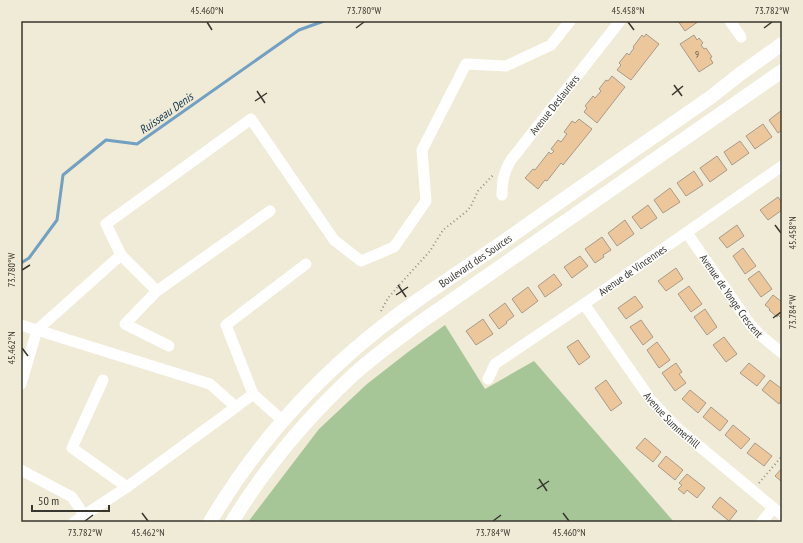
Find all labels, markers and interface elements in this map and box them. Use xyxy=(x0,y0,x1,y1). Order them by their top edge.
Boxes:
text: 45.460°N xyxy=(190,4,224,17)
text: 73.780°W xyxy=(347,4,381,17)
text: 45.458°N xyxy=(611,4,645,17)
text: 73.782°W xyxy=(755,4,789,17)
house number: 9 xyxy=(695,49,699,60)
street label: Avenue Deslauriers xyxy=(526,71,583,138)
water label: Ruisseau Denis xyxy=(136,88,197,137)
text: 45.458°N xyxy=(786,216,799,250)
street label: Boulevard des Sources xyxy=(436,231,515,290)
street label: Avenue de Vincennes xyxy=(596,241,670,299)
street label: Avenue de Yonge Crescent xyxy=(697,251,766,341)
text: 73.780°W xyxy=(5,253,18,287)
text: 73.784°W xyxy=(786,295,799,329)
text: 45.462°N xyxy=(5,331,18,365)
street label: Avenue Summerhill xyxy=(641,389,703,451)
scale bar xyxy=(32,487,109,513)
text: 50 m xyxy=(38,493,59,508)
text: 73.782°W xyxy=(68,526,102,539)
text: 45.462°N xyxy=(131,526,165,539)
text: 73.784°W xyxy=(476,526,510,539)
text: 45.460°N xyxy=(552,526,586,539)

